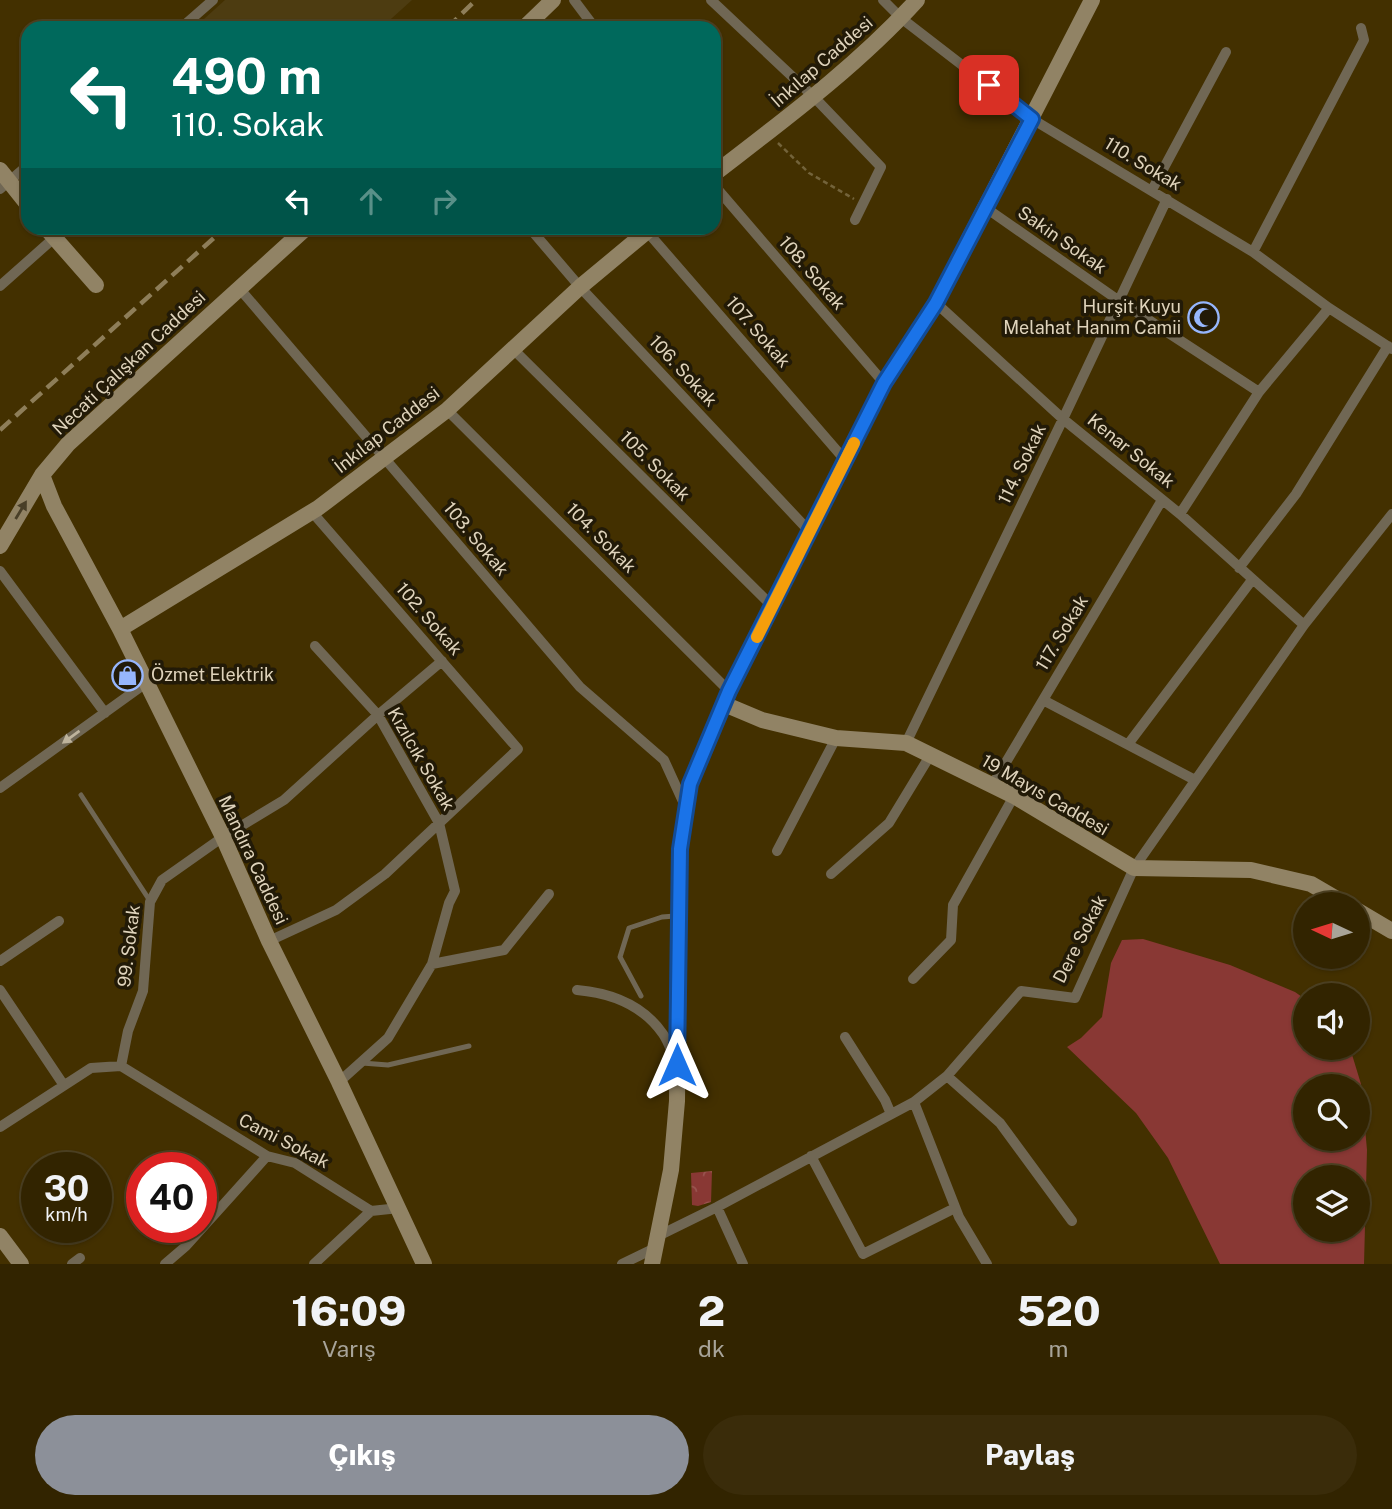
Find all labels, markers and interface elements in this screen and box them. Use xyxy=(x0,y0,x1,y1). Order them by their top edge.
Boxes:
street label: İnkılap Caddesi xyxy=(766,11,877,111)
text: 490 m xyxy=(171,47,322,105)
icon: left xyxy=(56,49,147,140)
pin xyxy=(959,55,1019,115)
icon: arrive xyxy=(970,66,1008,104)
text: 110. Sokak xyxy=(171,106,324,143)
street label: 110. Sokak xyxy=(1101,132,1186,195)
icon: left xyxy=(279,182,317,220)
icon: ahead xyxy=(352,182,390,220)
icon: right xyxy=(425,182,463,220)
street label: Sakin Sokak xyxy=(1014,201,1111,278)
street label: 108. Sokak xyxy=(775,232,850,314)
street label: Necati Çalışkan Caddesi xyxy=(48,286,210,439)
street label: 107. Sokak xyxy=(722,292,795,371)
place label: Hurşit Kuyu Melahat Hanım Camii xyxy=(1003,296,1181,338)
mosque icon: Hurşit Kuyu Melahat Hanım Camii xyxy=(1187,300,1221,334)
street label: 106. Sokak xyxy=(645,331,722,411)
street label: İnkılap Caddesi xyxy=(329,381,443,477)
street label: Kenar Sokak xyxy=(1084,409,1179,492)
street label: 114. Sokak xyxy=(993,420,1050,507)
street label: 105. Sokak xyxy=(616,426,695,505)
street label: 103. Sokak xyxy=(439,497,513,580)
street label: 104. Sokak xyxy=(562,498,641,577)
one-way arrow xyxy=(15,501,27,520)
street label: 102. Sokak xyxy=(392,578,467,659)
street label: 117. Sokak xyxy=(1031,591,1092,674)
shop icon: Özmet Elektrik xyxy=(111,658,145,692)
place label: Özmet Elektrik xyxy=(151,663,274,685)
street label: Kızılcık Sokak xyxy=(383,703,459,814)
one-way arrow xyxy=(62,730,80,744)
street label: 19 Mayıs Caddesi xyxy=(978,750,1113,839)
street label: Mandıra Caddesi xyxy=(214,792,293,928)
street label: Dere Sokak xyxy=(1048,891,1111,986)
north arrow xyxy=(1293,892,1370,970)
map controls xyxy=(1293,892,1370,1242)
street label: 99. Sokak xyxy=(113,904,144,988)
button: sound xyxy=(1293,983,1370,1060)
position arrow xyxy=(640,1028,714,1102)
button: search xyxy=(1293,1074,1370,1151)
street label: Cami Sokak xyxy=(235,1109,333,1172)
speed limit sign: 40 xyxy=(126,1152,217,1243)
button: layers xyxy=(1293,1165,1370,1242)
text: 30 xyxy=(44,1168,89,1209)
text: km/h xyxy=(45,1204,88,1225)
text: 16:09 xyxy=(291,1286,406,1335)
text: 2 xyxy=(698,1286,725,1335)
text: 520 xyxy=(1016,1286,1101,1335)
text: Varış xyxy=(322,1335,376,1362)
text: dk xyxy=(698,1335,725,1362)
text: m xyxy=(1049,1335,1068,1362)
button: Çıkış xyxy=(35,1415,689,1495)
button: Paylaş xyxy=(703,1415,1357,1495)

